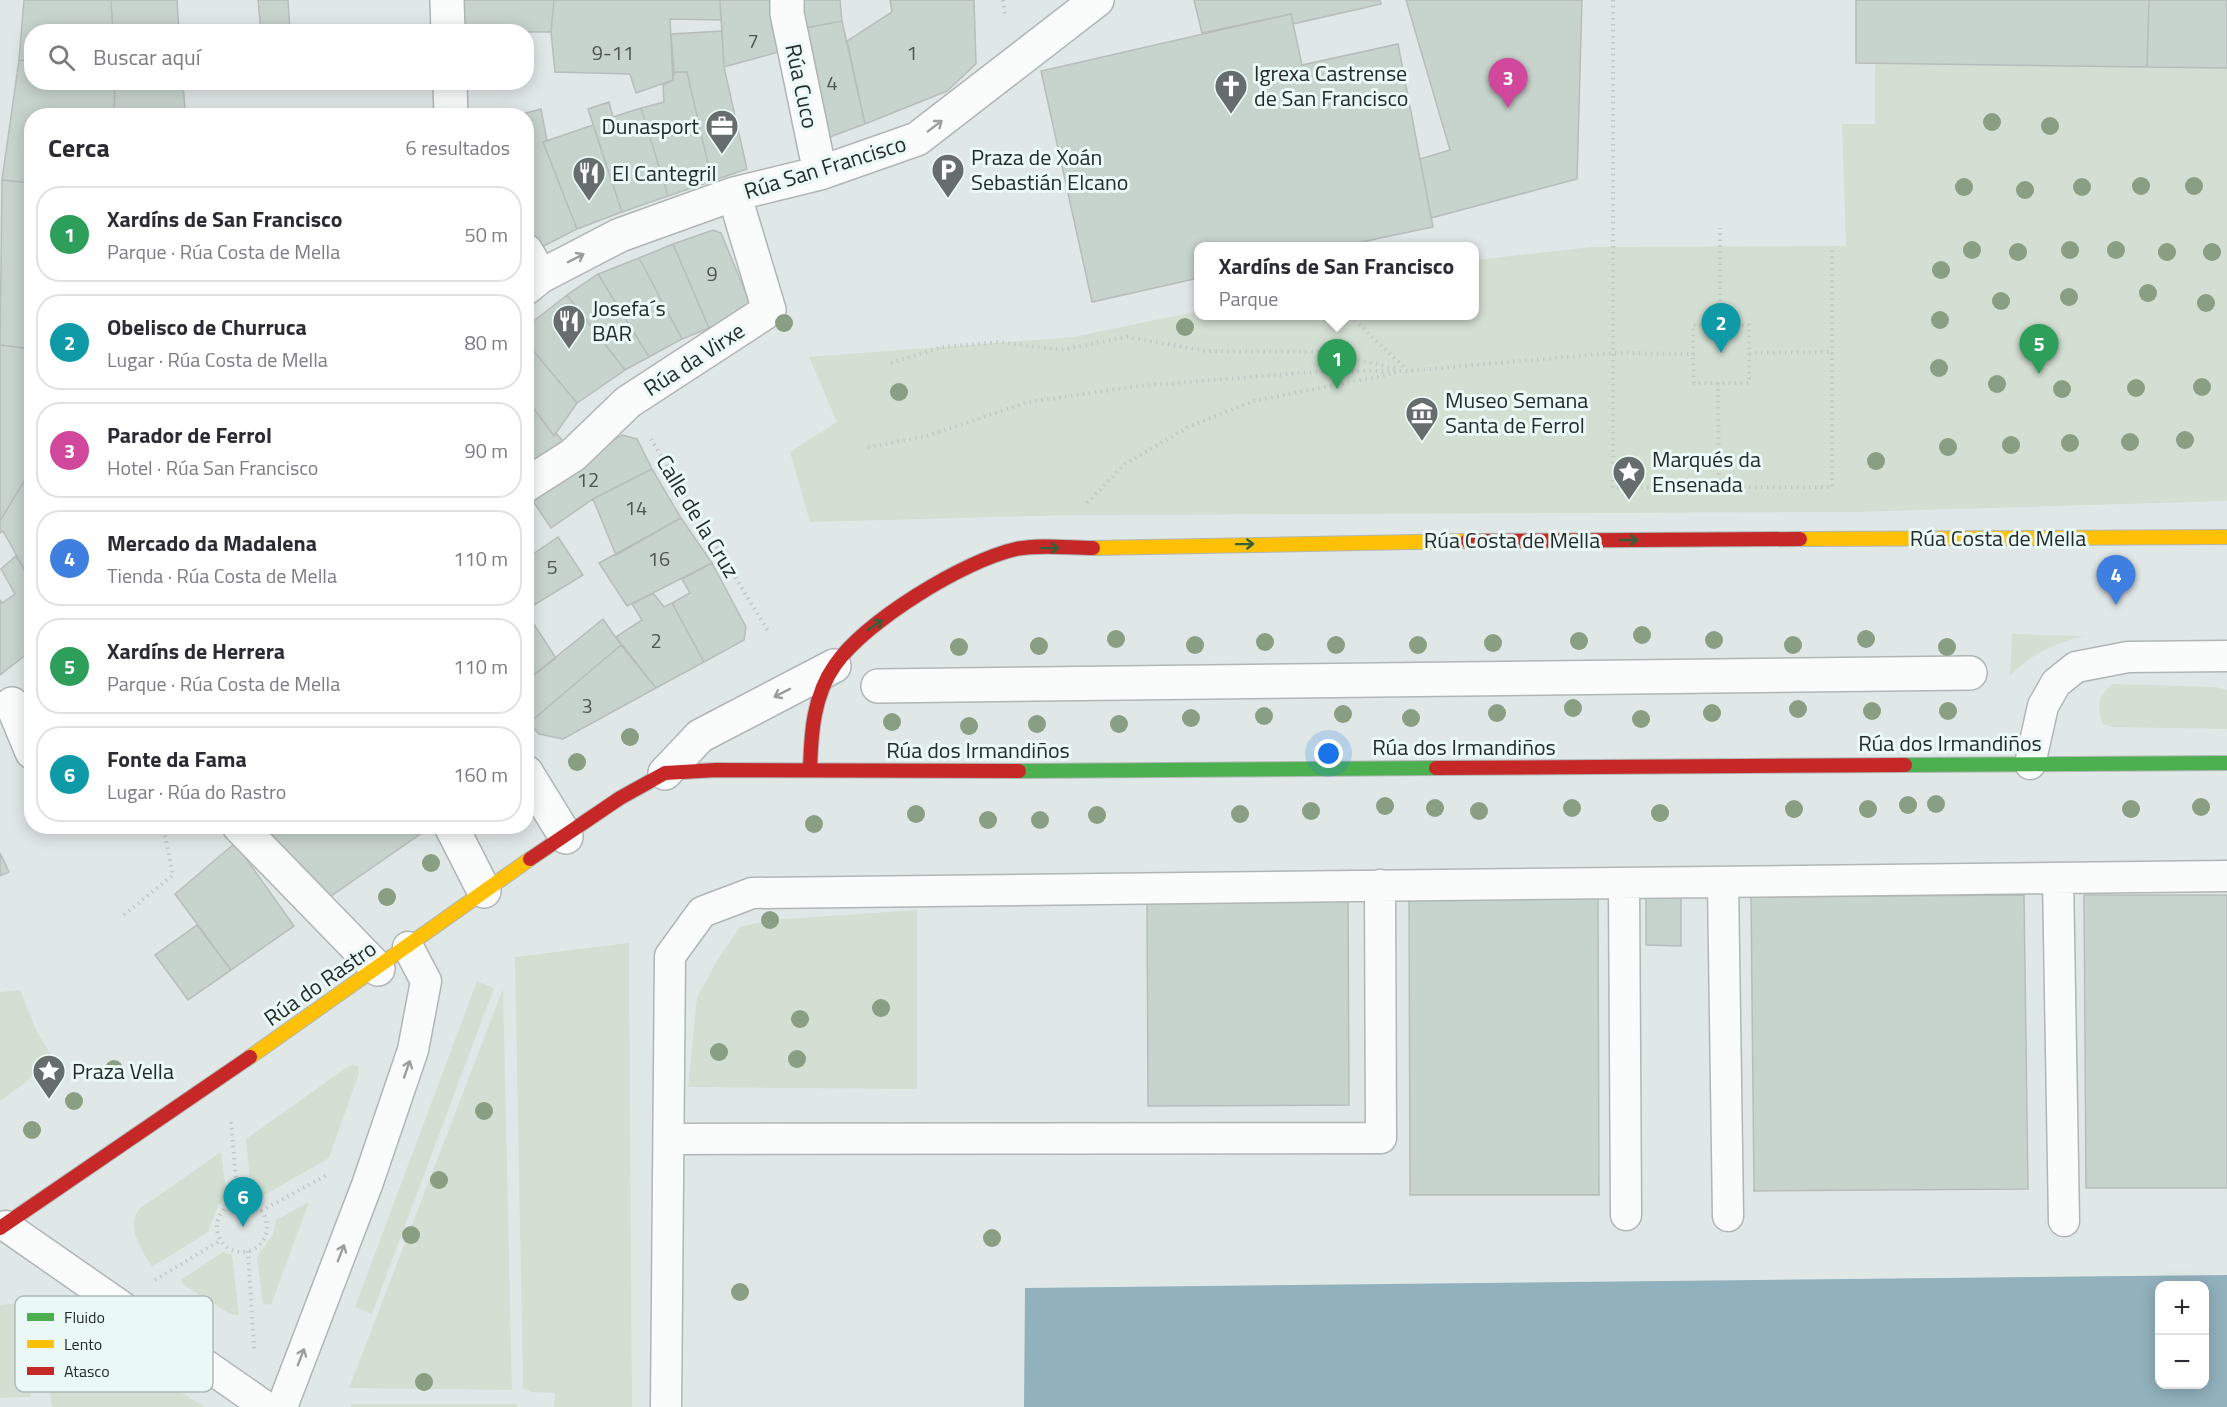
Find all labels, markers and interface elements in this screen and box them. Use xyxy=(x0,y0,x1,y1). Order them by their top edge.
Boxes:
search box xyxy=(24,24,534,90)
house number: 7 xyxy=(747,25,759,56)
house number: 9-11 xyxy=(592,37,634,68)
house number: 1 xyxy=(906,37,918,68)
text: Buscar aquí xyxy=(93,40,201,74)
icon: search xyxy=(45,41,78,74)
street label: Rúa Cuco xyxy=(776,41,828,131)
place label: Igrexa Castrense de San Francisco xyxy=(1254,56,1408,115)
pin: 3 xyxy=(1488,58,1528,108)
house number: 4 xyxy=(826,67,838,98)
church icon: Igrexa Castrense de San Francisco xyxy=(1213,68,1249,115)
office icon: Dunasport xyxy=(704,108,740,155)
place label: Dunasport xyxy=(602,109,699,143)
one-way arrow xyxy=(926,119,942,132)
street label: Rúa San Francisco xyxy=(740,126,910,208)
text: Cerca xyxy=(48,128,110,167)
text: 6 resultados xyxy=(406,132,510,163)
place label: Praza de Xoán Sebastián Elcano xyxy=(971,140,1128,199)
parking icon: Praza de Xoán Sebastián Elcano xyxy=(930,152,966,199)
restaurant icon: El Cantegril xyxy=(571,155,607,202)
place label: El Cantegril xyxy=(612,156,716,190)
text: Xardíns de San Francisco xyxy=(107,202,343,236)
text: 1 xyxy=(64,219,75,250)
text: 50 m xyxy=(464,219,508,250)
text: Parque · Rúa Costa de Mella xyxy=(107,236,340,267)
popup xyxy=(1194,242,1479,320)
text: Xardíns de San Francisco xyxy=(1219,249,1454,283)
one-way arrow xyxy=(567,252,585,263)
house number: 9 xyxy=(706,258,718,289)
text: Parque xyxy=(1219,283,1278,314)
place label: Josefa´s BAR xyxy=(592,291,666,350)
restaurant icon: Josefa´s BAR xyxy=(551,303,587,350)
pin: 2 xyxy=(1702,304,1740,353)
text: Obelisco de Churruca xyxy=(107,310,307,344)
street label: Rúa da Virxe xyxy=(637,314,751,404)
pin: 5 xyxy=(2020,324,2058,374)
text: 2 xyxy=(64,327,75,358)
text: 80 m xyxy=(464,327,508,358)
pin: 1 xyxy=(1318,340,1356,389)
text: Lugar · Rúa Costa de Mella xyxy=(107,344,328,375)
place label: Museo Semana Santa de Ferrol xyxy=(1445,383,1588,442)
museum icon: Museo Semana Santa de Ferrol xyxy=(1404,395,1440,442)
text: Parador de Ferrol xyxy=(107,418,272,452)
text: 3 xyxy=(64,435,75,466)
text: 90 m xyxy=(464,435,508,466)
place label: Marqués da Ensenada xyxy=(1652,442,1761,501)
street label: Calle de la Cruz xyxy=(648,448,748,584)
text: Hotel · Rúa San Francisco xyxy=(107,452,318,483)
place icon: Marqués da Ensenada xyxy=(1611,454,1647,501)
house number: 12 xyxy=(577,464,599,495)
house number: 14 xyxy=(625,492,647,523)
street label: Rúa Costa de Mella xyxy=(1910,521,2086,555)
street label: Rúa Costa de Mella xyxy=(1424,523,1600,557)
text: Mercado da Madalena xyxy=(107,526,317,560)
one-way arrow xyxy=(1618,534,1638,546)
one-way arrow xyxy=(1234,539,1254,550)
text: 4 xyxy=(64,543,75,574)
text: 110 m xyxy=(453,543,508,574)
house number: 16 xyxy=(648,543,670,574)
one-way arrow xyxy=(1039,543,1059,554)
house number: 5 xyxy=(546,551,558,582)
pin: 4 xyxy=(2096,556,2136,605)
text: Tienda · Rúa Costa de Mella xyxy=(107,560,337,591)
one-way arrow xyxy=(867,619,883,631)
house number: 2 xyxy=(650,625,662,656)
text: Xardíns de Herrera xyxy=(107,634,285,668)
text: 5 xyxy=(64,651,75,682)
text: 110 m xyxy=(453,651,508,682)
text: Parque · Rúa Costa de Mella xyxy=(107,668,340,699)
one-way arrow xyxy=(774,688,792,699)
house number: 3 xyxy=(581,690,593,721)
street label: Rúa dos Irmandiños xyxy=(1858,726,2042,760)
street label: Rúa dos Irmandiños xyxy=(1372,730,1556,764)
street label: Rúa dos Irmandiños xyxy=(886,733,1070,767)
your location xyxy=(1314,739,1343,768)
text: Fonte da Fama xyxy=(107,742,247,776)
text: 6 xyxy=(64,759,75,790)
text: 160 m xyxy=(453,759,508,790)
text: Lugar · Rúa do Rastro xyxy=(107,776,286,807)
street label: Rúa do Rastro xyxy=(257,932,383,1034)
place icon: Praza Vella xyxy=(31,1053,67,1100)
place label: Praza Vella xyxy=(72,1054,174,1088)
one-way arrow xyxy=(402,1060,413,1079)
pin: 6 xyxy=(224,1178,262,1227)
one-way arrow xyxy=(336,1244,347,1263)
map controls xyxy=(2155,1281,2209,1389)
button: + xyxy=(2155,1281,2209,1335)
legend xyxy=(15,1296,213,1392)
text: Fluido xyxy=(64,1305,105,1329)
text: Lento xyxy=(64,1332,102,1356)
button: − xyxy=(2155,1335,2209,1389)
one-way arrow xyxy=(297,1348,308,1367)
text: Atasco xyxy=(64,1359,110,1383)

